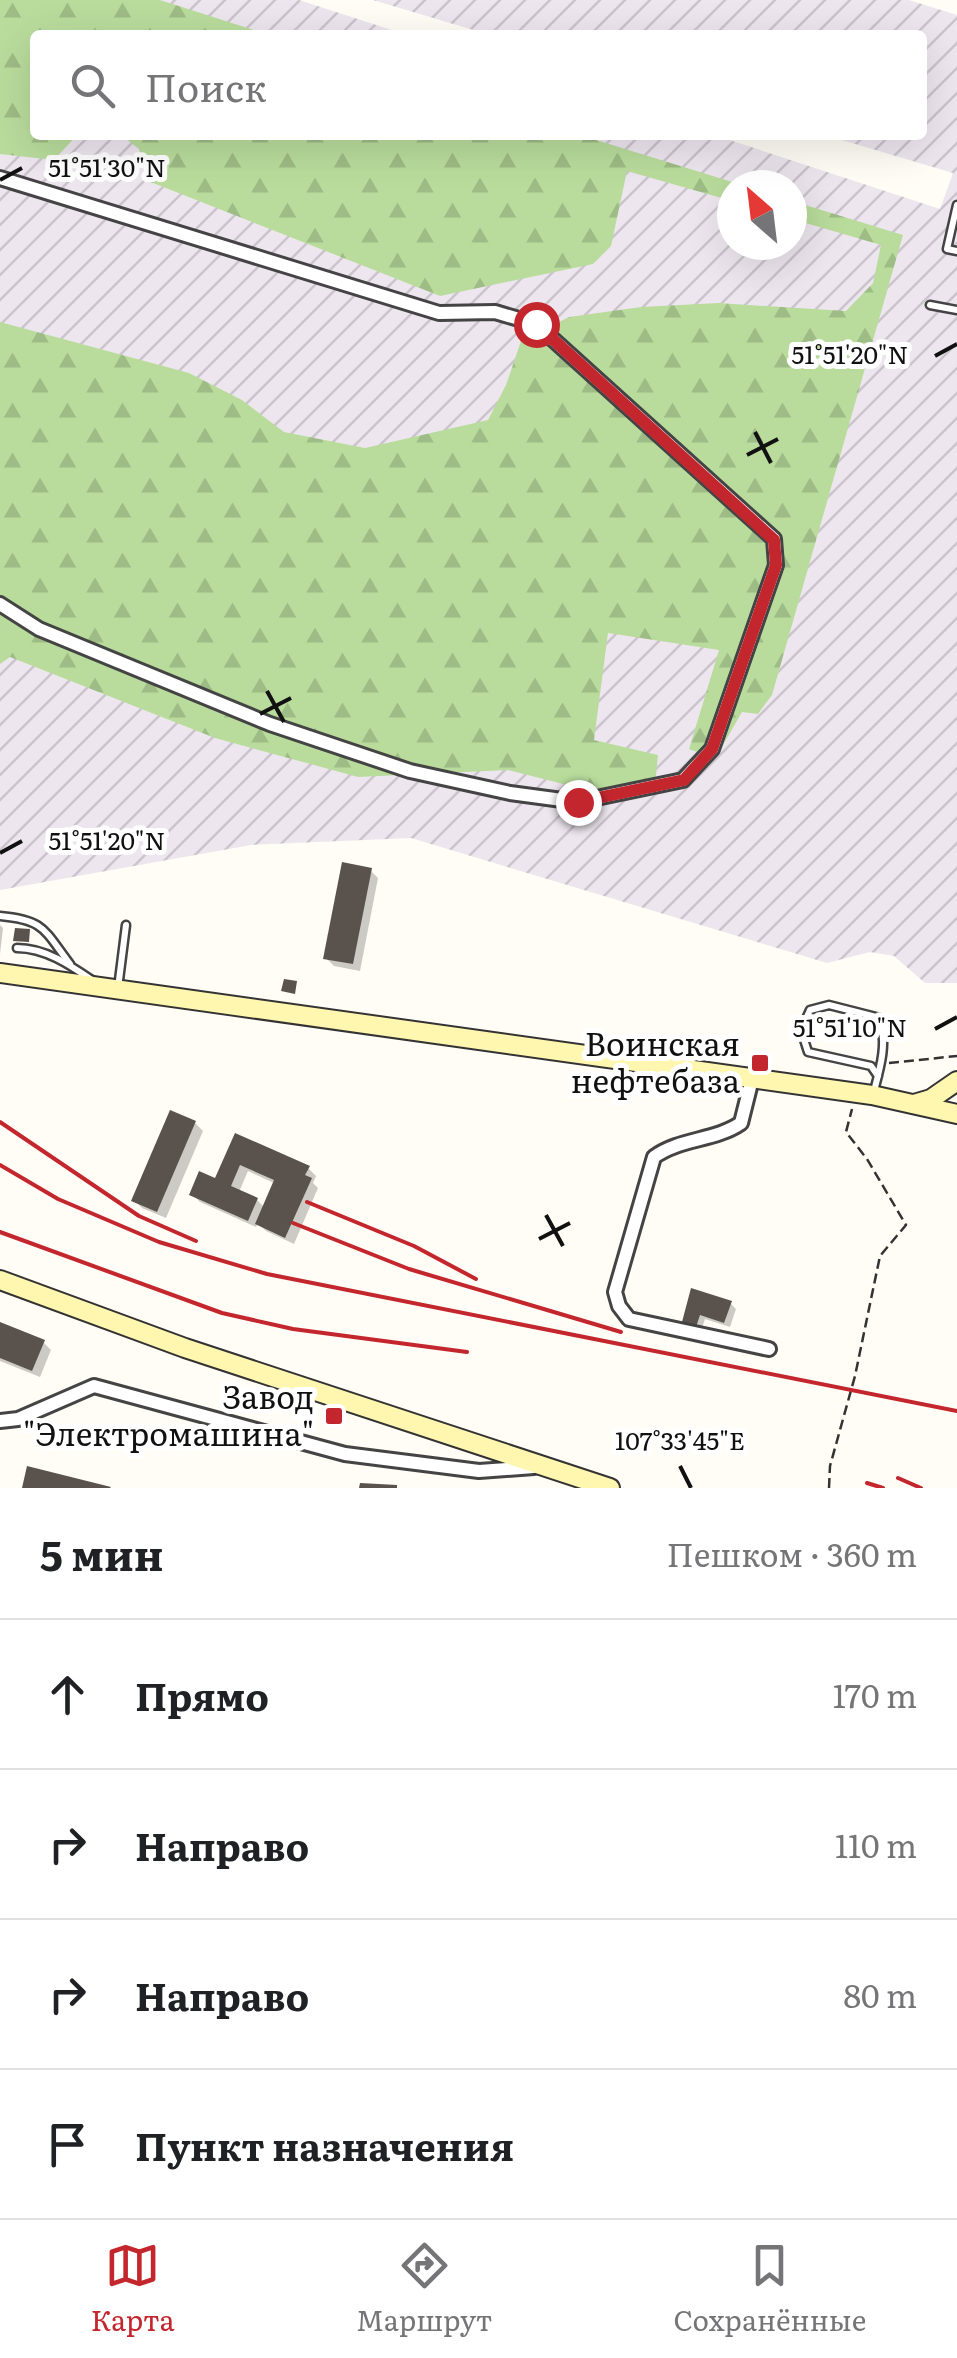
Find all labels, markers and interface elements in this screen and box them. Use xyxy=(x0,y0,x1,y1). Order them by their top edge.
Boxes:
search box xyxy=(30,30,927,140)
text: Поиск xyxy=(145,57,267,114)
icon: search xyxy=(65,58,120,113)
text: 51°51'30"N xyxy=(48,148,166,185)
north arrow xyxy=(717,170,807,260)
route start xyxy=(514,302,560,348)
text: 51°51'20"N xyxy=(792,335,908,372)
route end xyxy=(556,780,602,826)
text: 51°51'20"N xyxy=(49,821,165,858)
text: 51°51'10"N xyxy=(793,1008,907,1045)
place label: Воинская нефтебаза xyxy=(571,1018,741,1103)
marker: Воинская нефтебаза xyxy=(749,1052,771,1074)
place label: Завод "Электромашина" xyxy=(23,1371,314,1456)
marker: Завод "Электромашина" xyxy=(323,1405,345,1427)
text: 107°33'45"E xyxy=(615,1421,745,1458)
text: 5 мин xyxy=(40,1522,163,1584)
text: Пешком · 360 m xyxy=(667,1529,917,1577)
text: Прямо xyxy=(135,1666,269,1723)
icon: ahead xyxy=(40,1667,95,1722)
text: 170 m xyxy=(833,1670,917,1718)
text: Направо xyxy=(135,1816,309,1873)
icon: right xyxy=(40,1817,95,1872)
text: 110 m xyxy=(835,1820,917,1868)
text: Направо xyxy=(135,1966,309,2023)
icon: right xyxy=(40,1967,95,2022)
text: 80 m xyxy=(843,1970,917,2018)
text: Пункт назначения xyxy=(135,2116,514,2173)
icon: arrive xyxy=(40,2117,95,2172)
tab: Карта xyxy=(91,2238,175,2340)
tab: Маршрут xyxy=(356,2238,492,2340)
tab: Сохранённые xyxy=(674,2238,866,2340)

